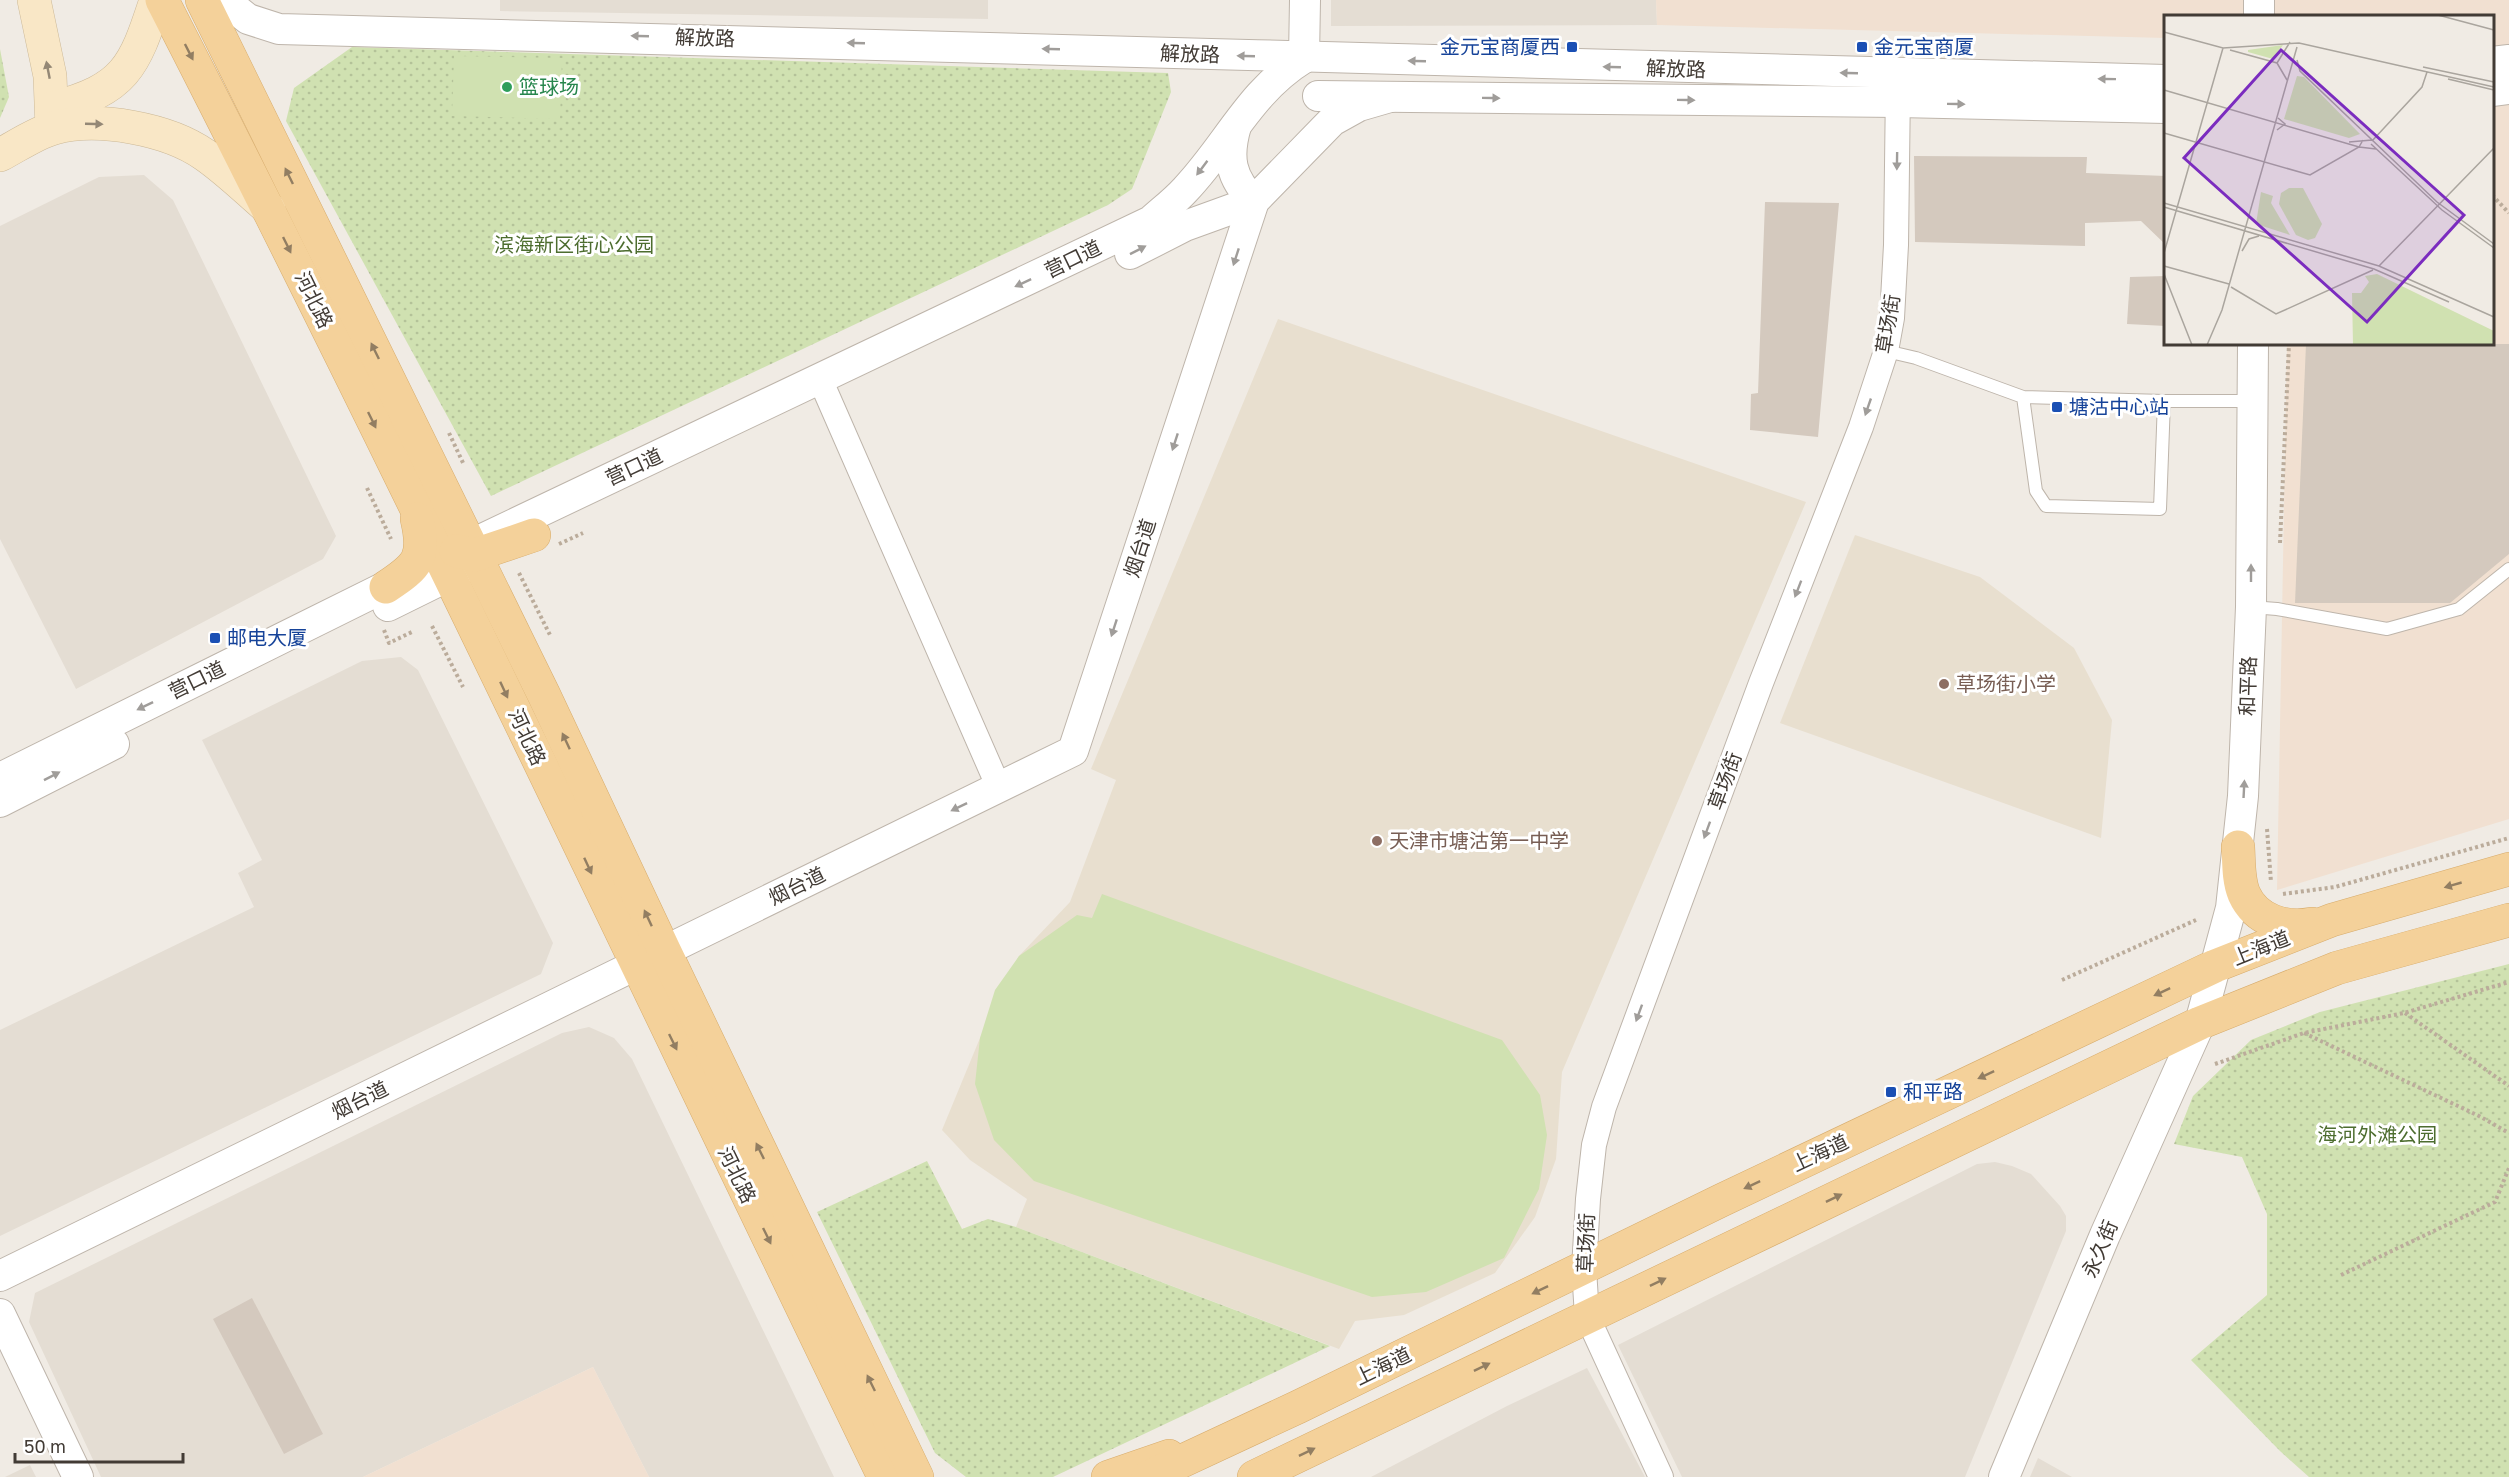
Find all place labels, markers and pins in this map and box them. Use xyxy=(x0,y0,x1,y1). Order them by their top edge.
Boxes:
place label: 金元宝商厦西 xyxy=(1440,34,1560,58)
place label: 金元宝商厦 xyxy=(1874,34,1974,58)
marker: 金元宝商厦西 xyxy=(1565,40,1579,54)
marker: 金元宝商厦 xyxy=(1855,40,1869,54)
place label: 篮球场 xyxy=(519,74,579,98)
marker: 篮球场 xyxy=(500,80,514,94)
place label: 塘沽中心站 xyxy=(2069,394,2169,418)
marker: 塘沽中心站 xyxy=(2050,400,2064,414)
place label: 邮电大厦 xyxy=(227,625,307,649)
marker: 邮电大厦 xyxy=(208,631,222,645)
place label: 草场街小学 xyxy=(1956,671,2056,695)
marker: 草场街小学 xyxy=(1937,677,1951,691)
place label: 天津市塘沽第一中学 xyxy=(1389,828,1569,852)
marker: 天津市塘沽第一中学 xyxy=(1370,834,1384,848)
place label: 和平路 xyxy=(1903,1079,1963,1103)
marker: 和平路 xyxy=(1884,1085,1898,1099)

